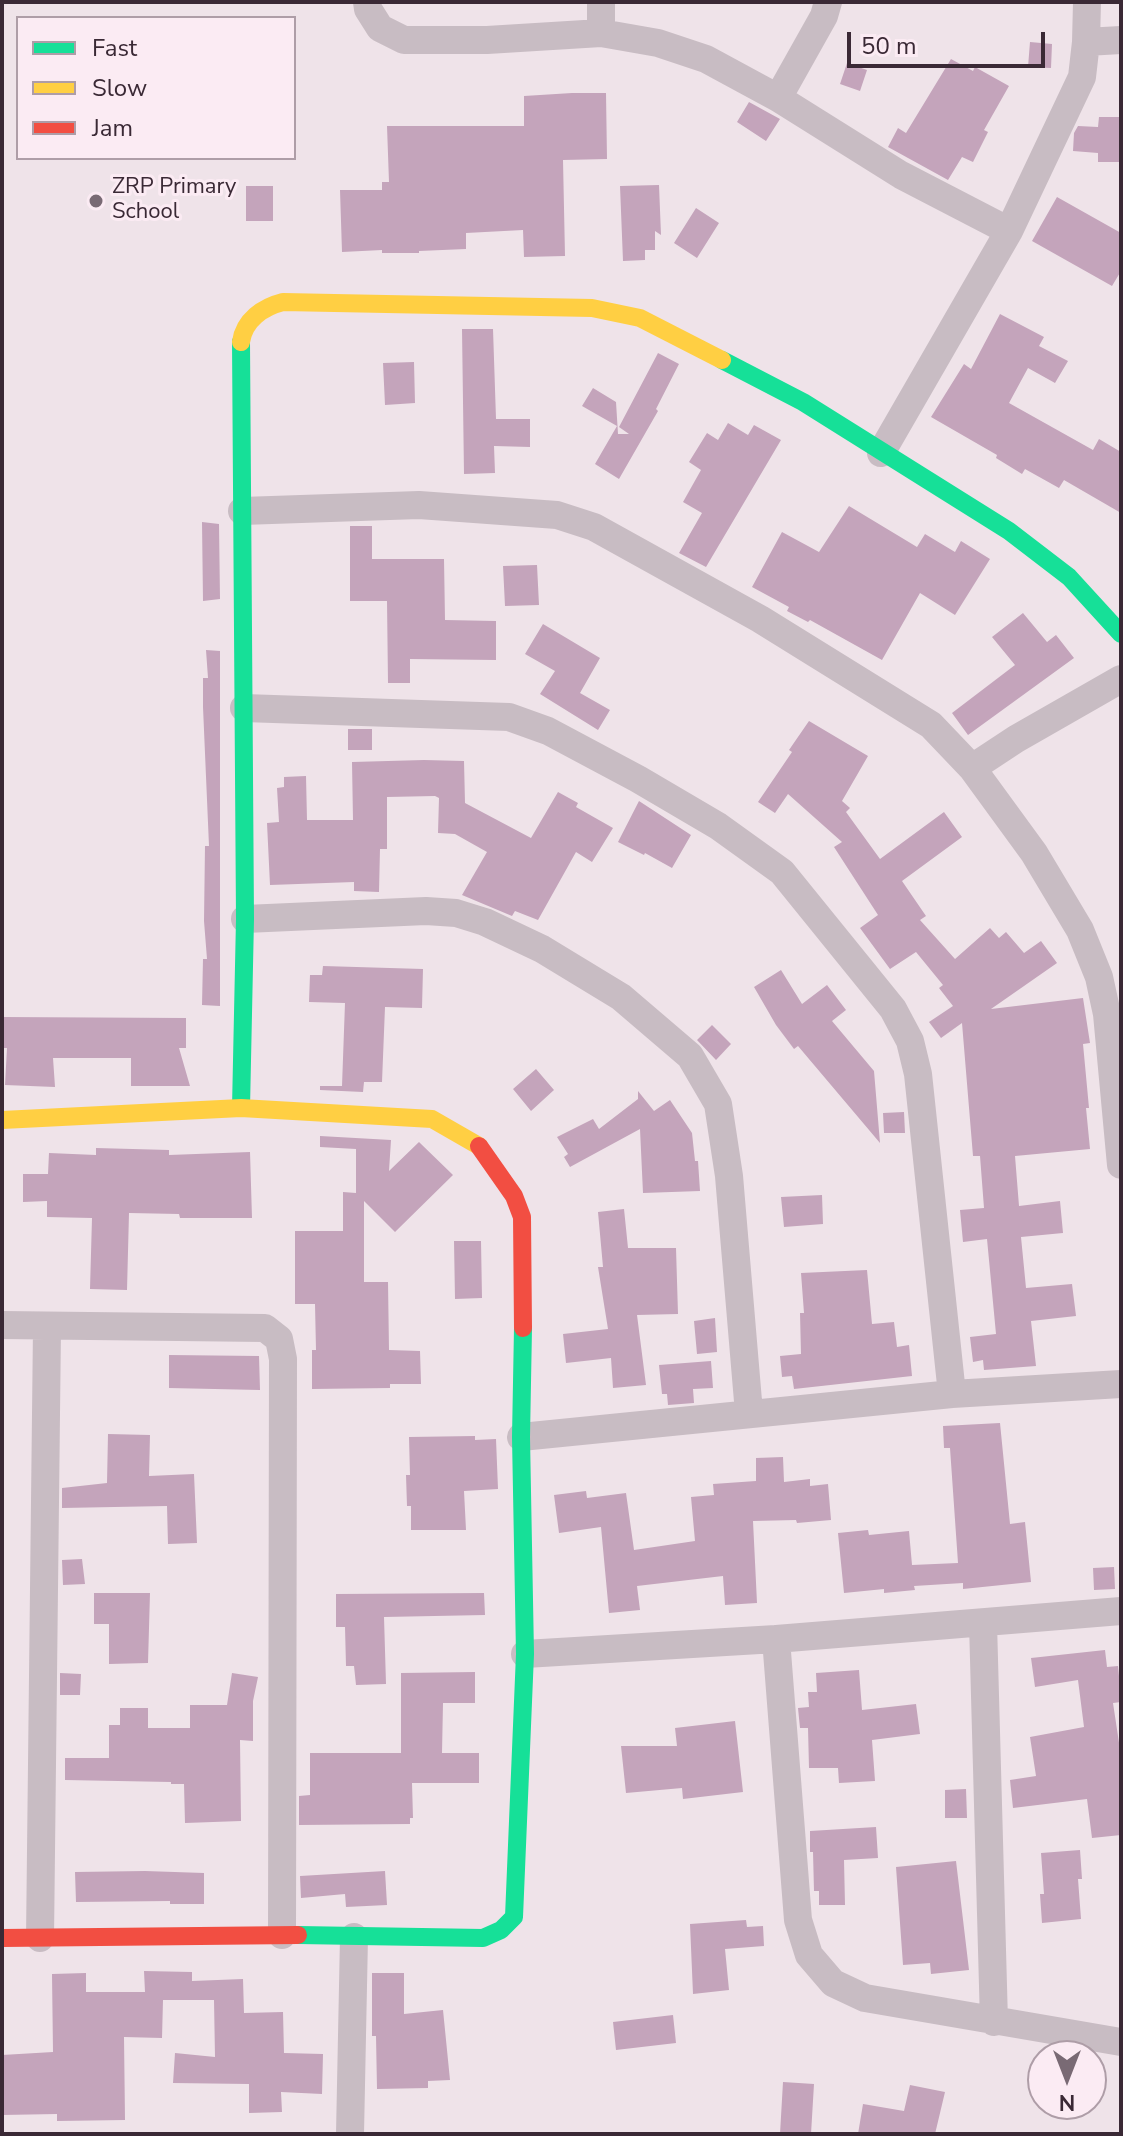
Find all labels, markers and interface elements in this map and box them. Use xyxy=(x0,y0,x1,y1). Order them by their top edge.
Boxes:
legend xyxy=(16,16,296,160)
scale bar xyxy=(851,16,1049,66)
text: 50 m xyxy=(861,30,917,62)
text: Fast xyxy=(92,32,137,64)
text: Slow xyxy=(92,72,147,104)
text: Jam xyxy=(92,112,133,144)
place label: ZRP Primary School xyxy=(112,175,236,226)
marker: ZRP Primary School xyxy=(87,192,105,210)
north arrow xyxy=(1027,2040,1107,2120)
text: N xyxy=(1059,2087,1075,2117)

